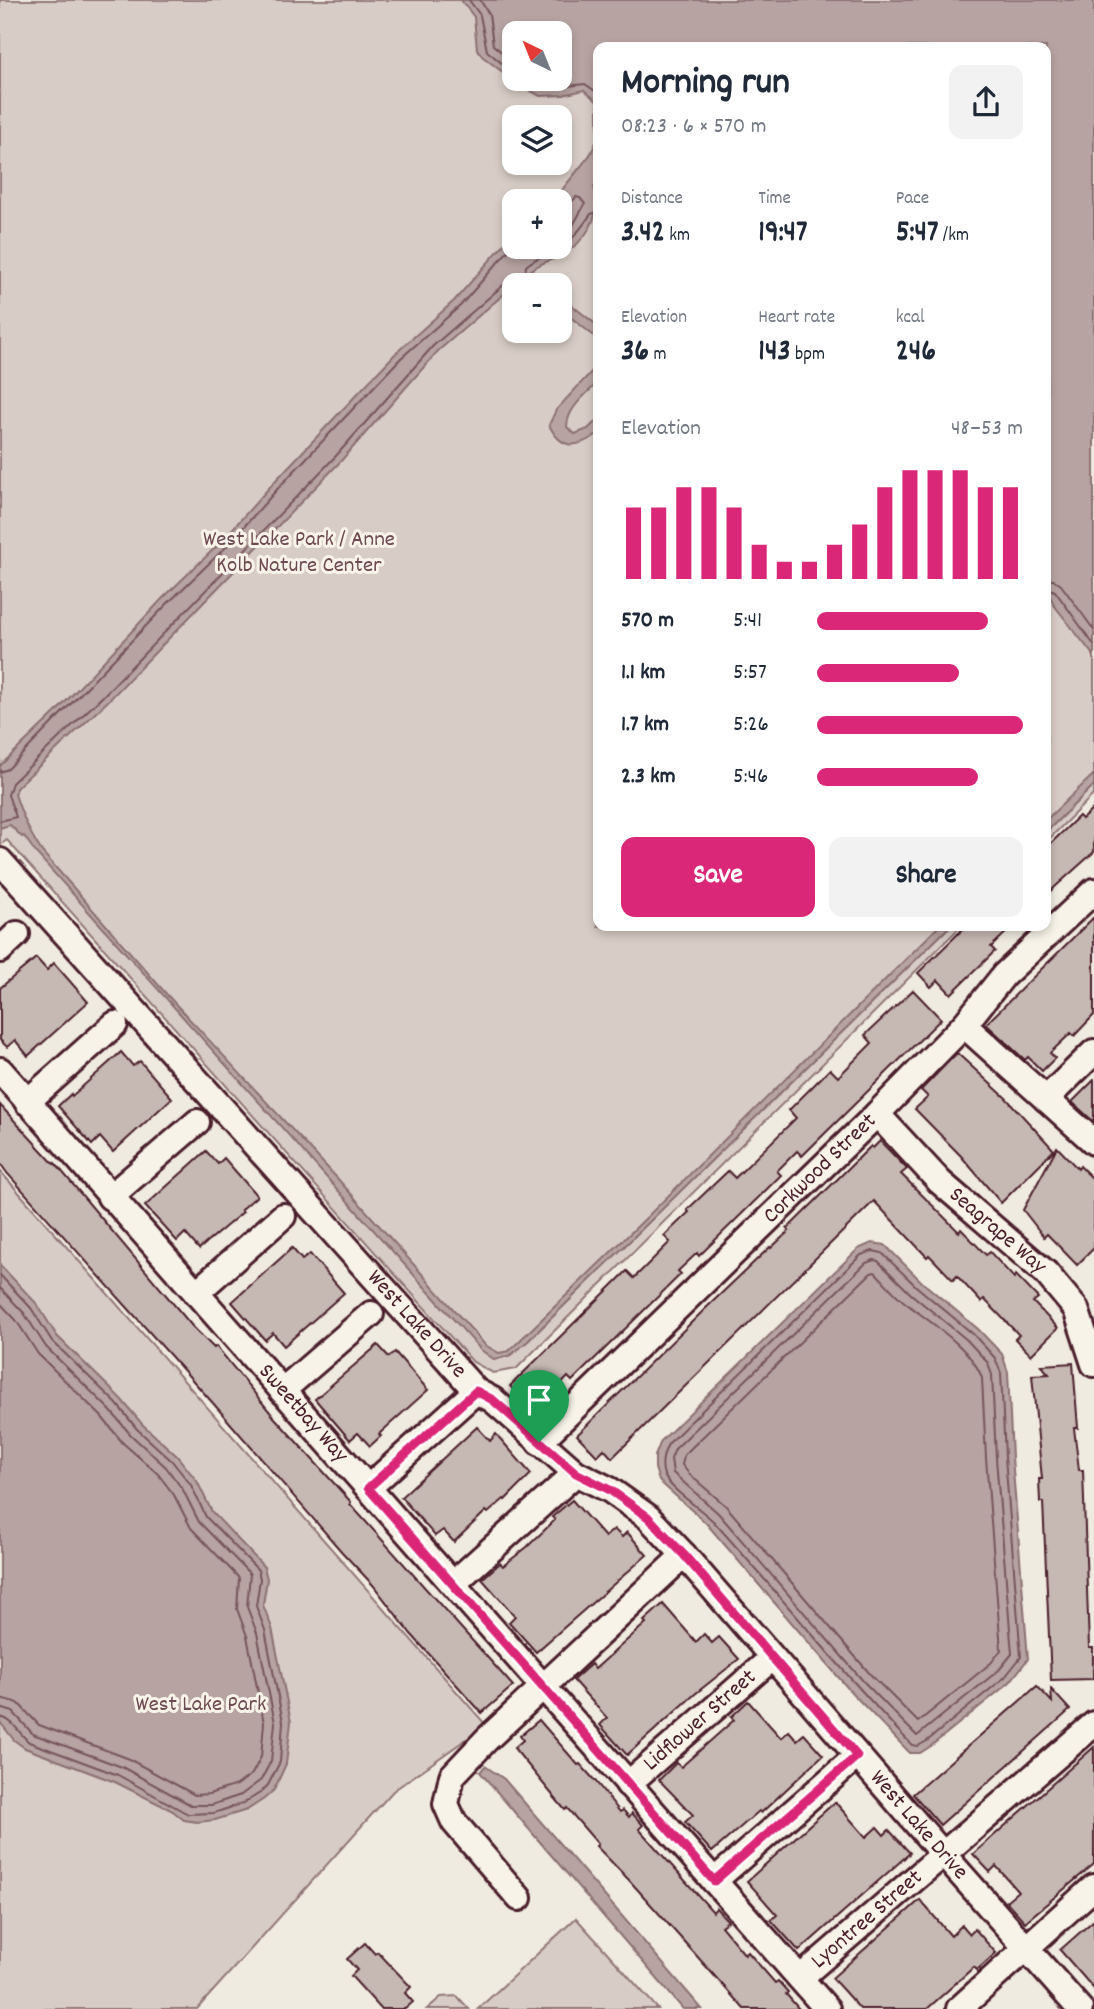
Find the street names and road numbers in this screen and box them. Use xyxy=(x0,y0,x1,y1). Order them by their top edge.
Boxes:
street label: Corkwood Street xyxy=(756,1106,885,1232)
street label: Seagrape Way xyxy=(941,1179,1054,1283)
street label: West Lake Drive xyxy=(358,1263,474,1386)
street label: Sweetbay Way xyxy=(250,1357,356,1471)
street label: Lidflower Street xyxy=(636,1662,764,1780)
street label: West Lake Drive xyxy=(861,1763,975,1888)
street label: Lyontree Street xyxy=(804,1862,930,1977)

